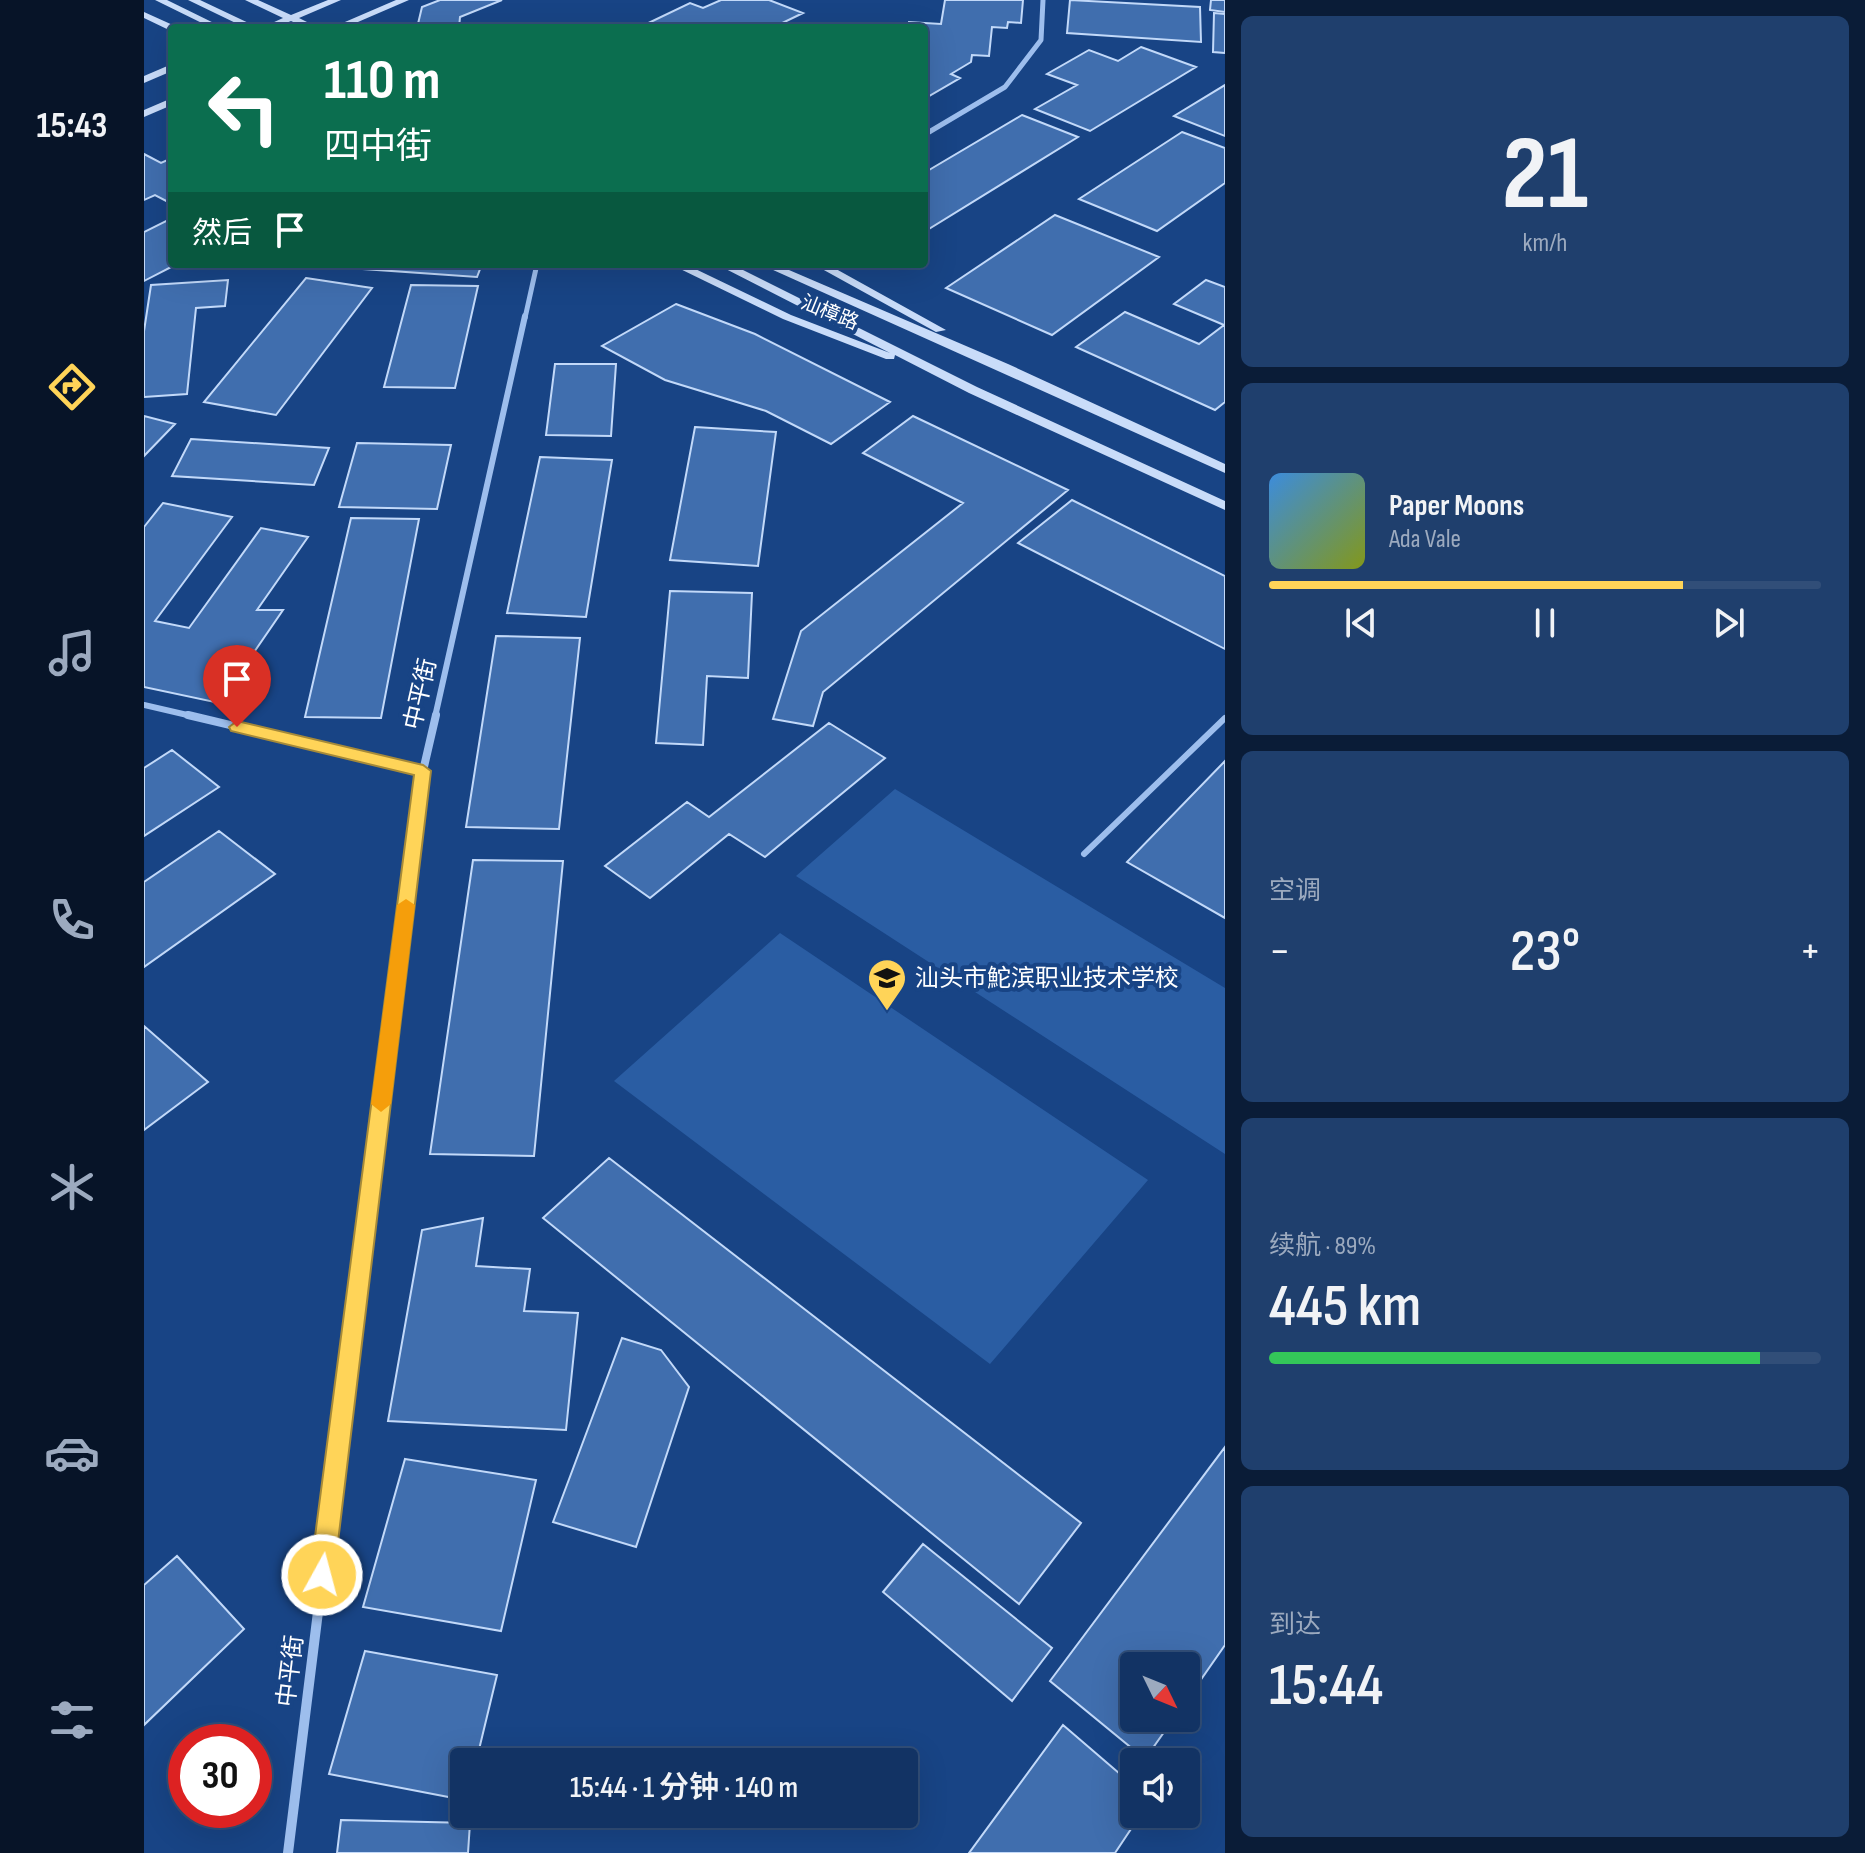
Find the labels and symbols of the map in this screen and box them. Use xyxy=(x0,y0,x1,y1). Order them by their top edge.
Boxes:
street label: 汕樟路 xyxy=(797,291,862,335)
pin xyxy=(203,645,271,727)
street label: 中平街 xyxy=(398,656,443,732)
school or university icon: 汕头市鮀滨职业技术学校 xyxy=(866,957,908,1012)
place label: 汕头市鮀滨职业技术学校 xyxy=(915,964,1179,993)
position arrow xyxy=(280,1533,364,1617)
street label: 中平街 xyxy=(272,1634,309,1709)
north arrow xyxy=(1120,1652,1200,1732)
speed limit sign: 30 xyxy=(168,1724,272,1828)

